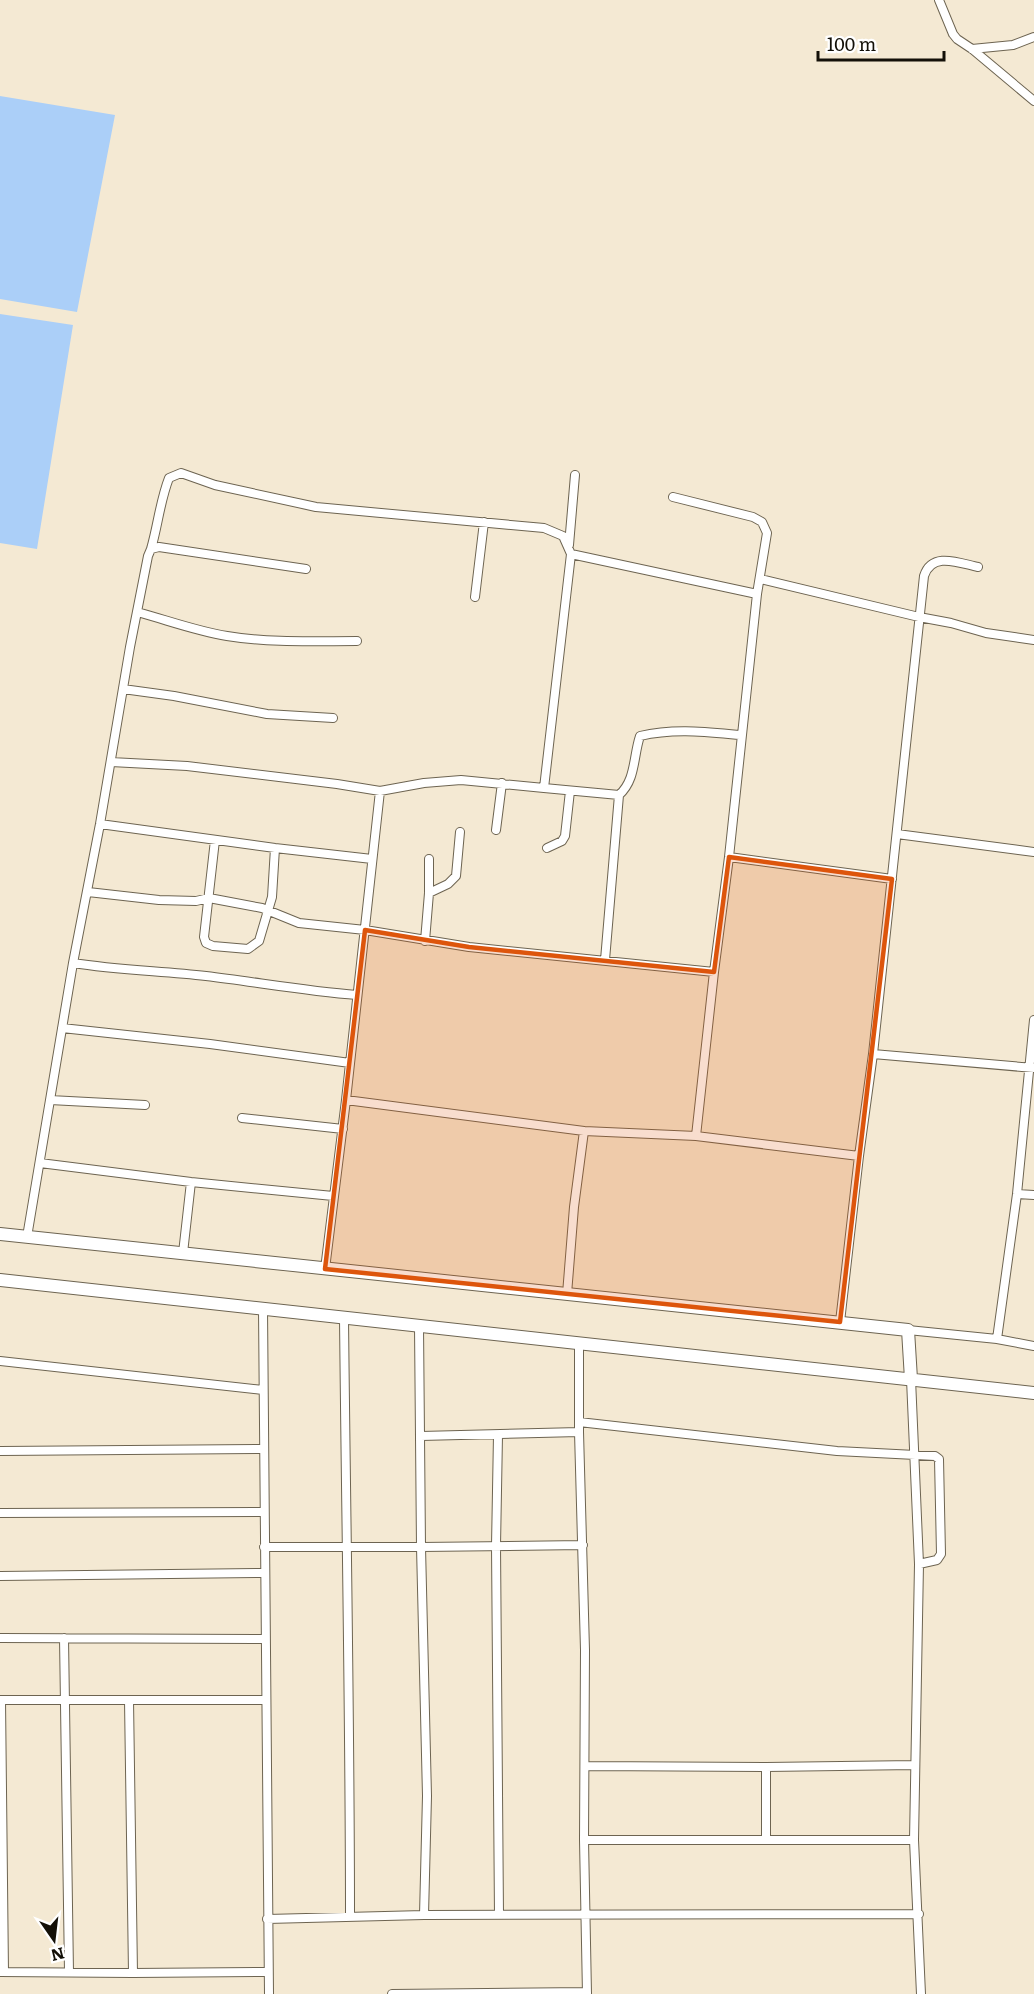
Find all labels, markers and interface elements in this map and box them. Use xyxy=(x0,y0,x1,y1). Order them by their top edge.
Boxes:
scale bar xyxy=(818,24,944,62)
text: 100 m xyxy=(827,30,876,57)
north arrow xyxy=(24,1910,84,1970)
text: N xyxy=(48,1942,67,1969)

